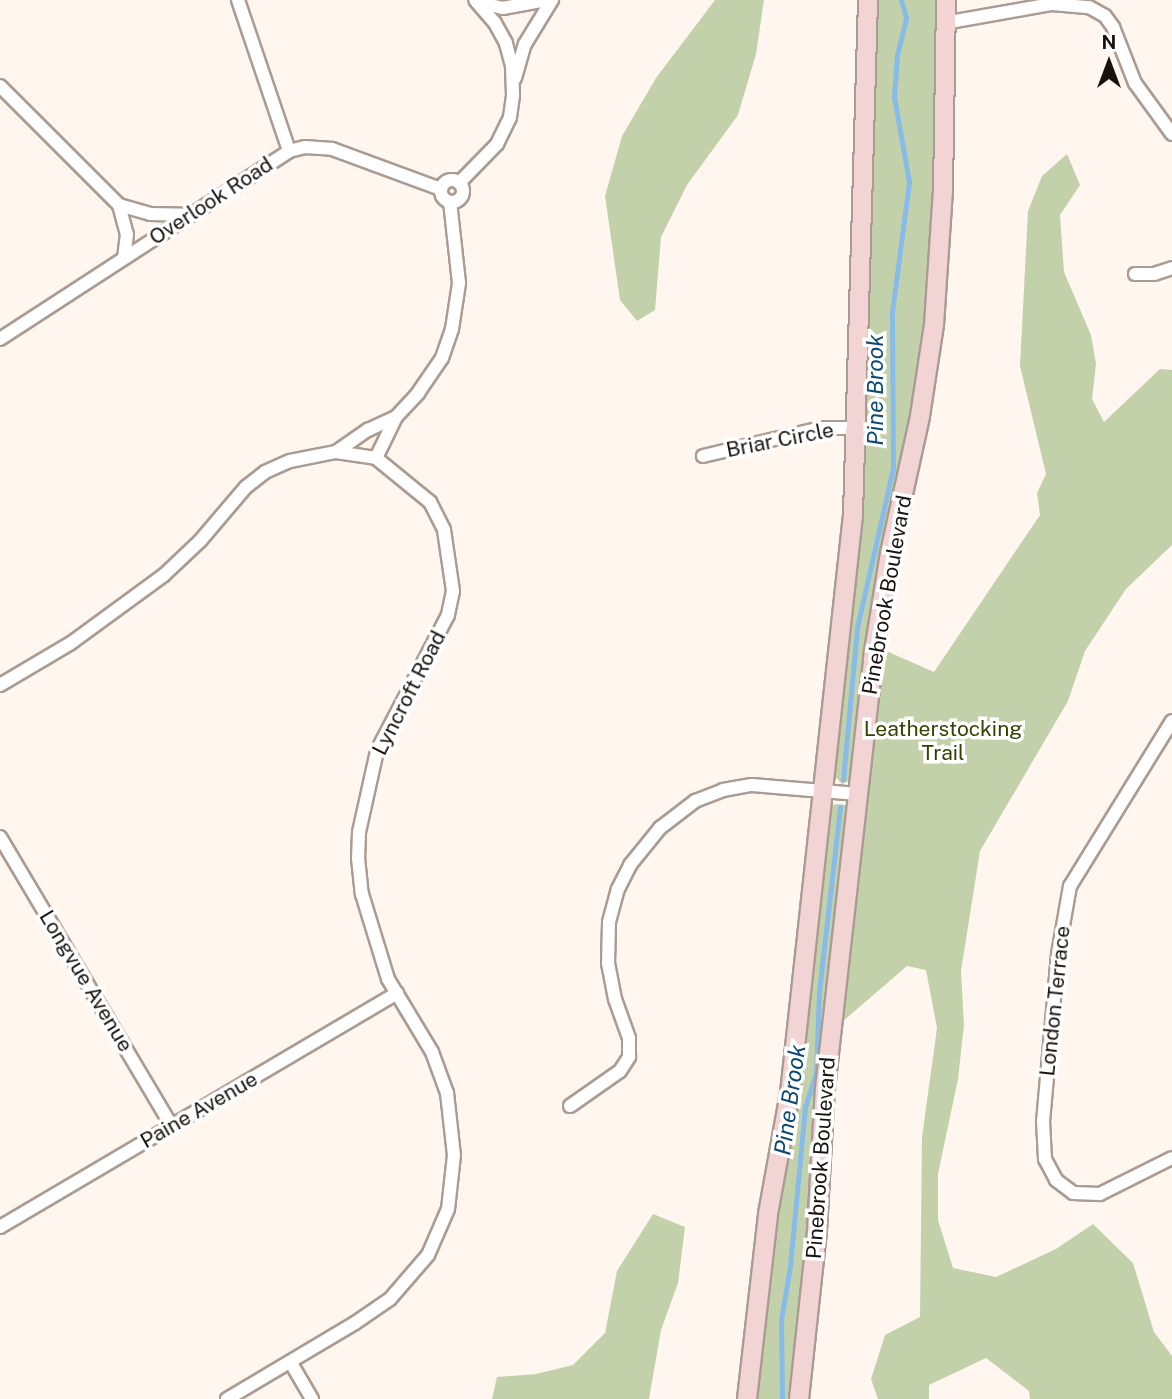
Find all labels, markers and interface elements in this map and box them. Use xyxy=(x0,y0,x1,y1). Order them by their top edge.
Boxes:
north arrow xyxy=(1074,28,1144,98)
text: N xyxy=(1102,31,1116,53)
street label: Overlook Road xyxy=(145,152,277,250)
water label: Pine Brook xyxy=(861,334,889,446)
street label: Briar Circle xyxy=(724,417,836,463)
street label: Pinebrook Boulevard xyxy=(857,493,917,697)
street label: Lyncroft Road xyxy=(367,627,451,759)
park label: Leatherstocking Trail xyxy=(864,716,1022,766)
street label: Longvue Avenue xyxy=(34,906,138,1056)
street label: London Terrace xyxy=(1035,925,1075,1077)
water label: Pine Brook xyxy=(769,1043,811,1157)
street label: Pinebrook Boulevard xyxy=(801,1056,841,1260)
street label: Paine Avenue xyxy=(136,1066,262,1154)

